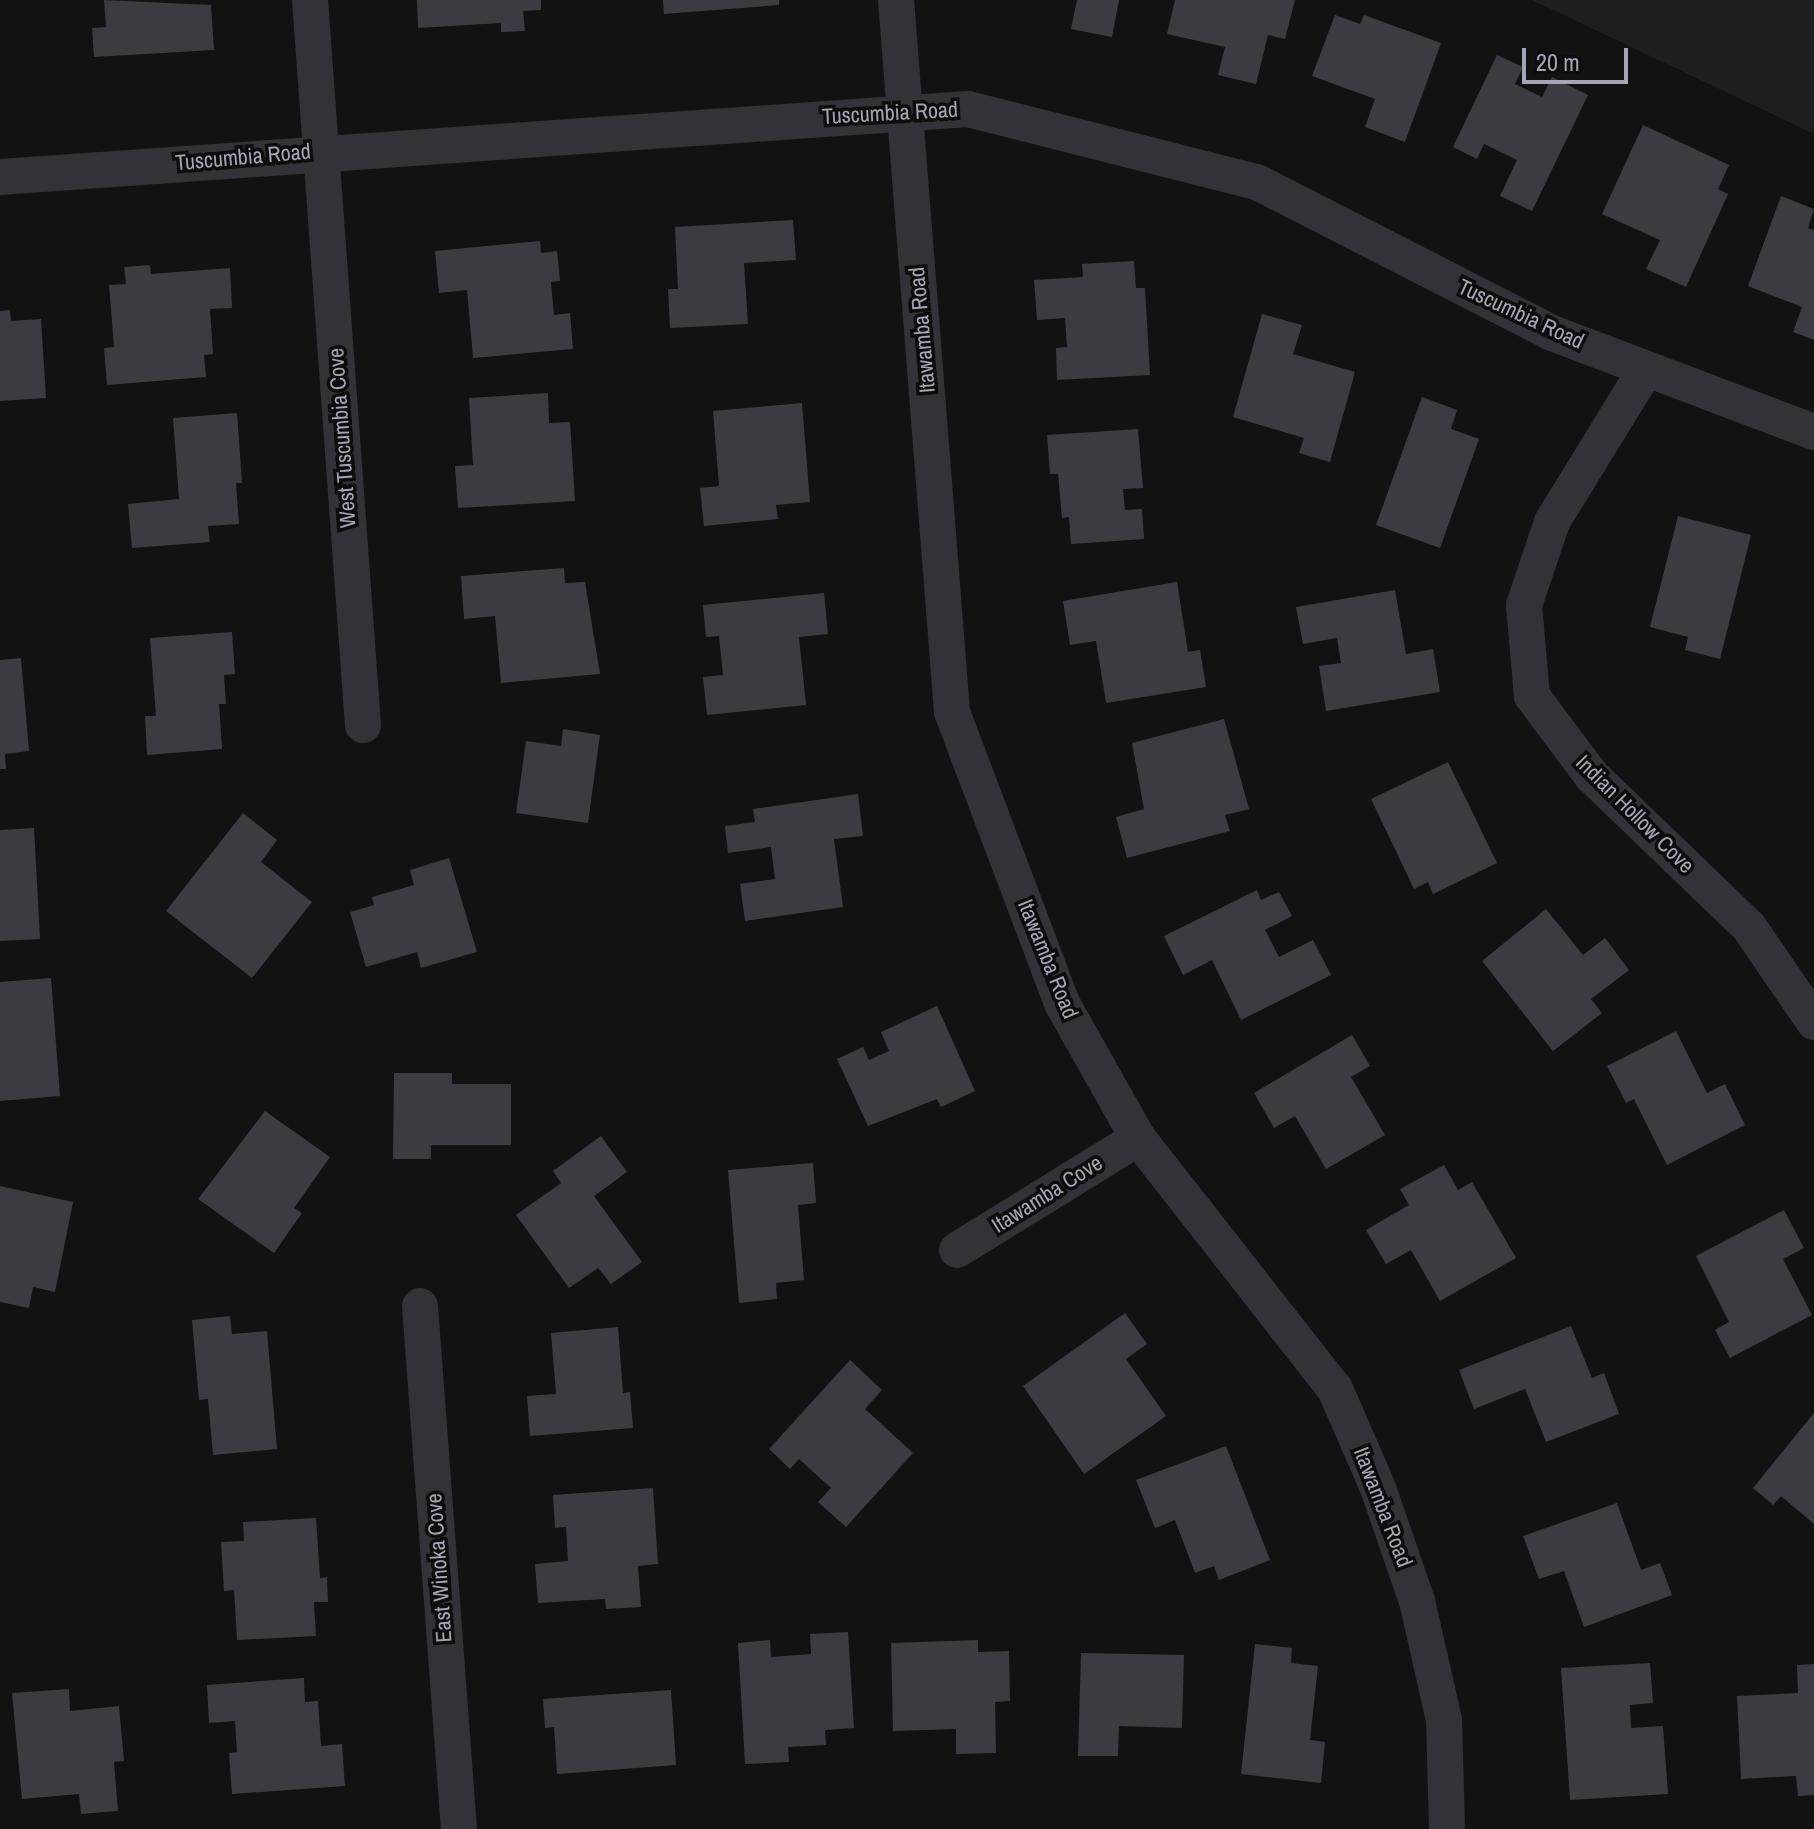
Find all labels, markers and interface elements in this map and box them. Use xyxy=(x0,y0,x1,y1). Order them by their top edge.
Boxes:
scale bar xyxy=(1526,32,1632,82)
text: 20 m xyxy=(1536,46,1580,78)
street label: Tuscumbia Road xyxy=(821,96,959,130)
street label: Tuscumbia Road xyxy=(174,138,312,176)
street label: Itawamba Road xyxy=(903,266,941,394)
street label: Tuscumbia Road xyxy=(1454,273,1588,355)
street label: West Tuscumbia Cove xyxy=(323,347,361,529)
street label: Indian Hollow Cove xyxy=(1570,749,1700,879)
street label: Itawamba Road xyxy=(1012,895,1084,1023)
street label: Itawamba Cove xyxy=(987,1150,1107,1238)
street label: Itawamba Road xyxy=(1348,1443,1418,1571)
street label: East Winoka Cove xyxy=(421,1493,457,1643)

